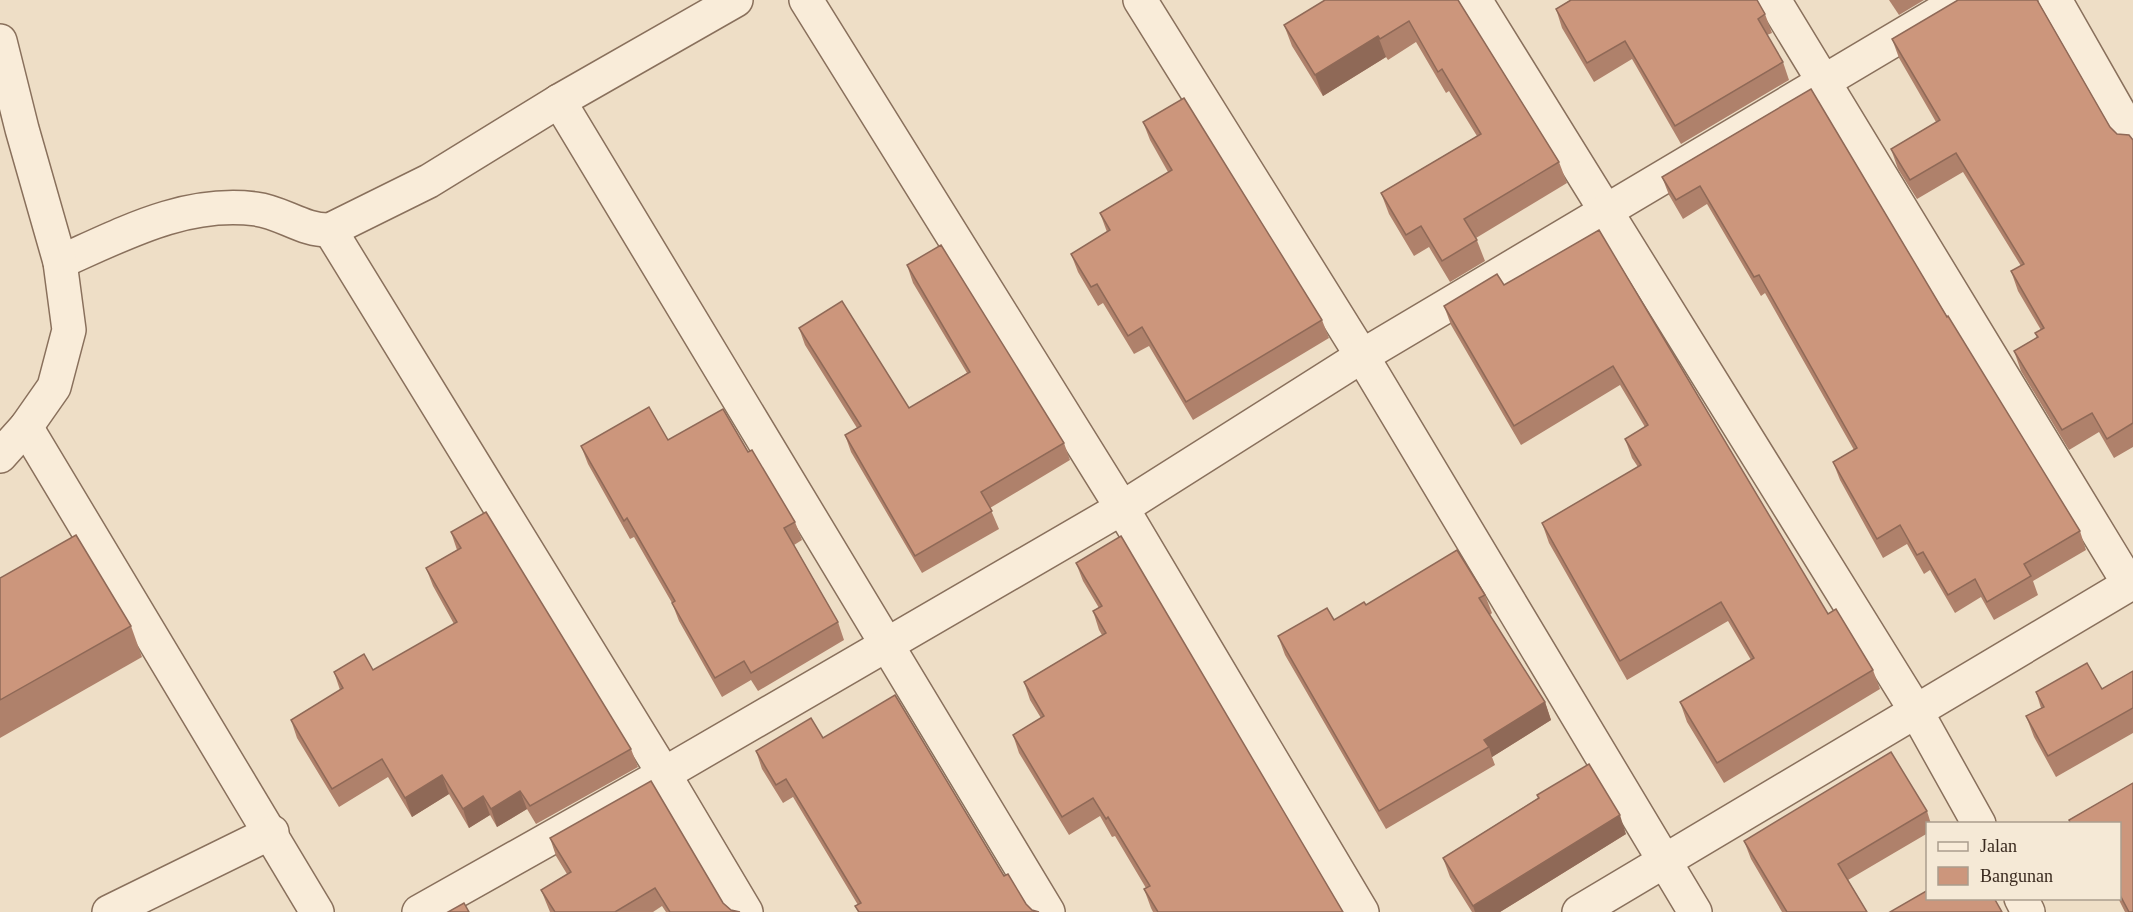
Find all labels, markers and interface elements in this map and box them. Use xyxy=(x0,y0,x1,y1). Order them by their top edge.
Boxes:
legend xyxy=(1926,822,2121,900)
text: Jalan xyxy=(1980,836,2017,856)
text: Bangunan xyxy=(1980,866,2053,886)

